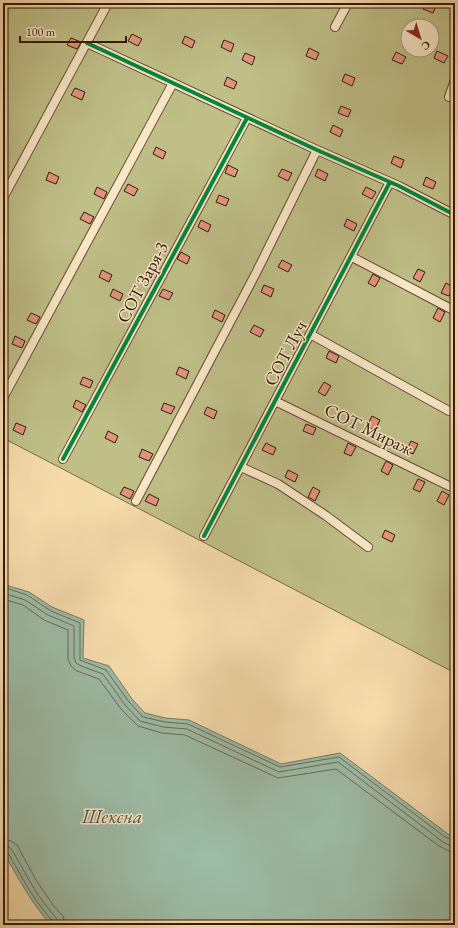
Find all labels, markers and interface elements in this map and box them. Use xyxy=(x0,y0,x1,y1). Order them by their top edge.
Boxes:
scale bar xyxy=(20,18,126,44)
north arrow xyxy=(400,18,440,58)
text: 100 m xyxy=(26,24,56,40)
text: С xyxy=(419,38,434,54)
street label: СОТ Заря-3 xyxy=(111,237,173,327)
street label: СОТ Луч xyxy=(258,316,312,390)
street label: СОТ Мираж xyxy=(321,398,418,461)
water label: Шексна xyxy=(81,804,142,829)

